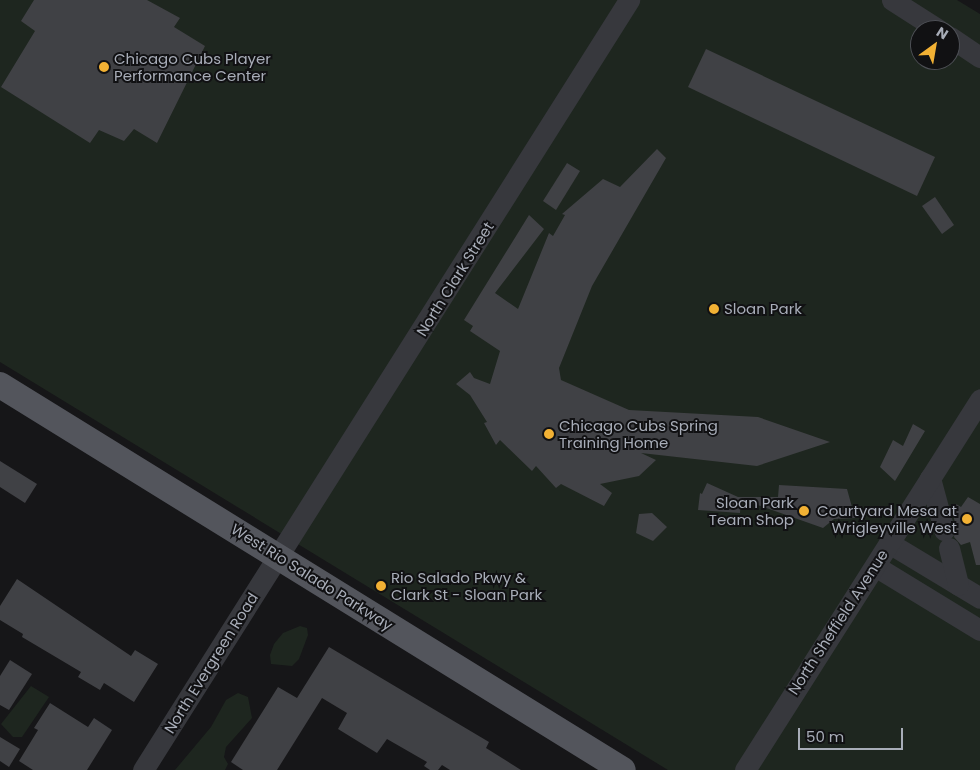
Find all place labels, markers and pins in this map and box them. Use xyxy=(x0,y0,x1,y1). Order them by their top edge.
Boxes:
place label: Chicago Cubs Player Performance Center xyxy=(114,49,271,84)
marker: Chicago Cubs Player Performance Center xyxy=(98,61,110,73)
place label: Sloan Park xyxy=(724,300,802,318)
marker: Sloan Park xyxy=(708,303,720,315)
place label: Chicago Cubs Spring Training Home xyxy=(559,416,718,451)
marker: Chicago Cubs Spring Training Home xyxy=(543,428,555,440)
place label: Sloan Park Team Shop xyxy=(709,493,794,528)
place label: Courtyard Mesa at Wrigleyville West xyxy=(817,501,957,536)
marker: Sloan Park Team Shop xyxy=(798,505,810,517)
marker: Courtyard Mesa at Wrigleyville West xyxy=(961,513,973,525)
place label: Rio Salado Pkwy & Clark St - Sloan Park xyxy=(391,568,542,603)
marker: Rio Salado Pkwy & Clark St - Sloan Park xyxy=(375,580,387,592)

